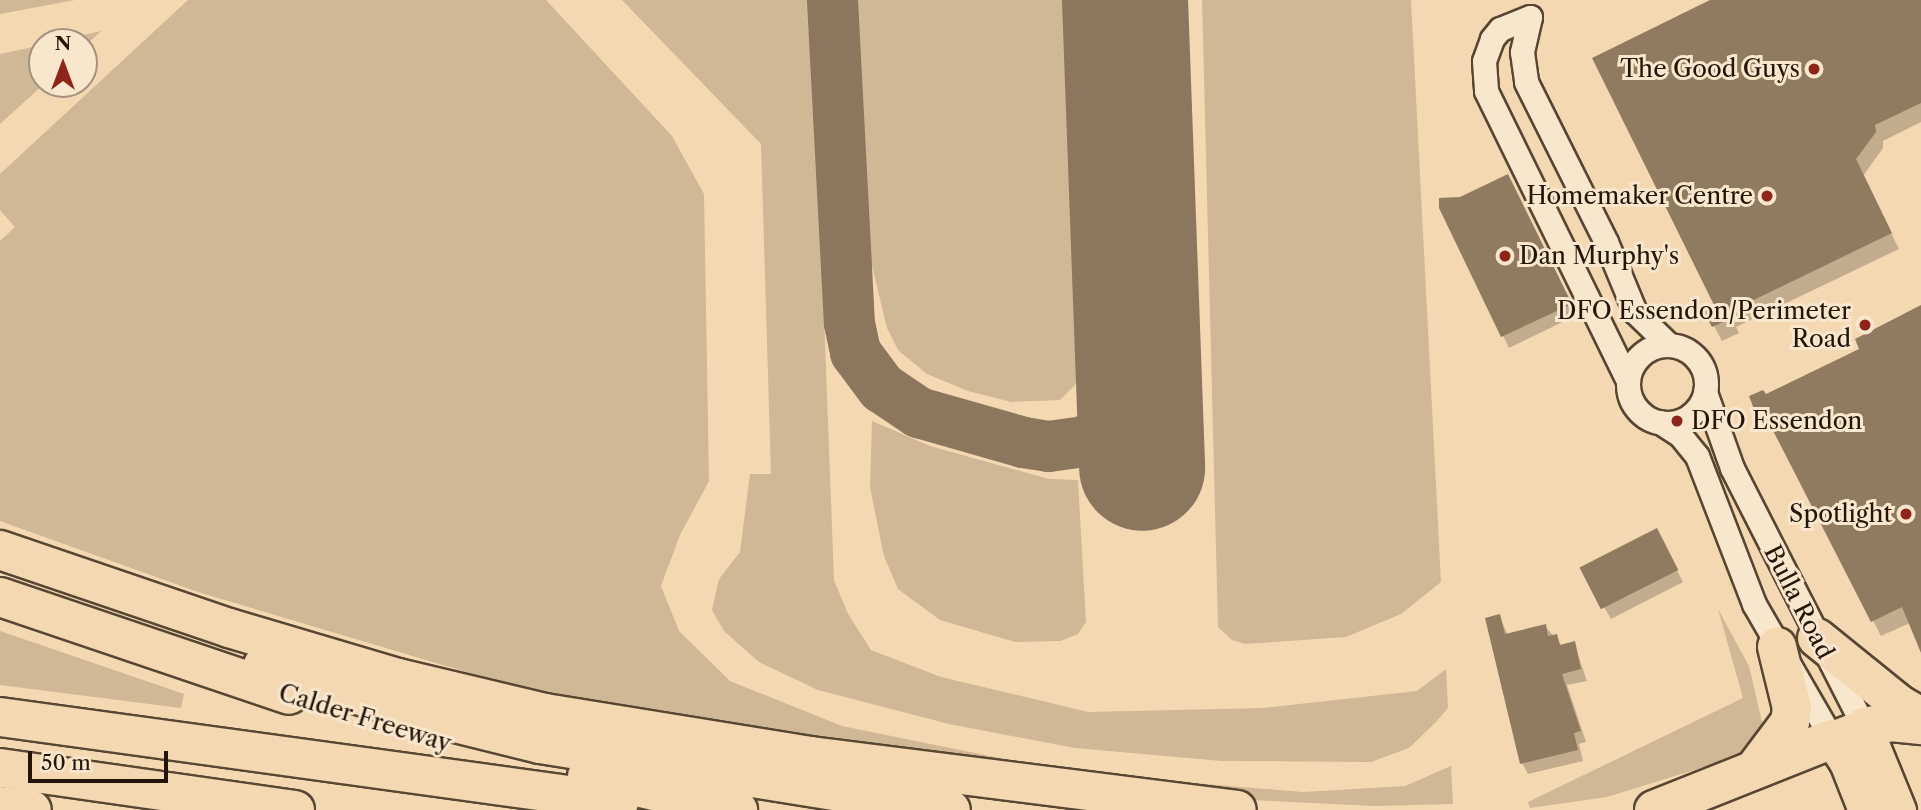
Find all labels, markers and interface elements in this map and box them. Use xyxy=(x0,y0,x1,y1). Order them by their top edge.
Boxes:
north arrow xyxy=(28,28,98,98)
text: N xyxy=(55,32,71,55)
place label: The Good Guys xyxy=(1620,55,1800,83)
marker: The Good Guys xyxy=(1806,61,1822,77)
place label: Homemaker Centre xyxy=(1526,182,1753,210)
marker: Homemaker Centre xyxy=(1759,188,1775,204)
place label: Dan Murphy's xyxy=(1519,242,1679,270)
marker: Dan Murphy's xyxy=(1497,248,1513,264)
place label: DFO Essendon/Perimeter Road xyxy=(1557,297,1851,353)
marker: DFO Essendon/Perimeter Road xyxy=(1857,317,1873,333)
place label: DFO Essendon xyxy=(1691,407,1862,435)
marker: DFO Essendon xyxy=(1669,413,1685,429)
place label: Spotlight xyxy=(1789,500,1892,528)
marker: Spotlight xyxy=(1898,506,1914,522)
street label: Bulla Road xyxy=(1758,540,1840,664)
street label: Calder Freeway xyxy=(275,678,455,758)
scale bar xyxy=(32,736,172,780)
text: 50 m xyxy=(41,750,91,775)

